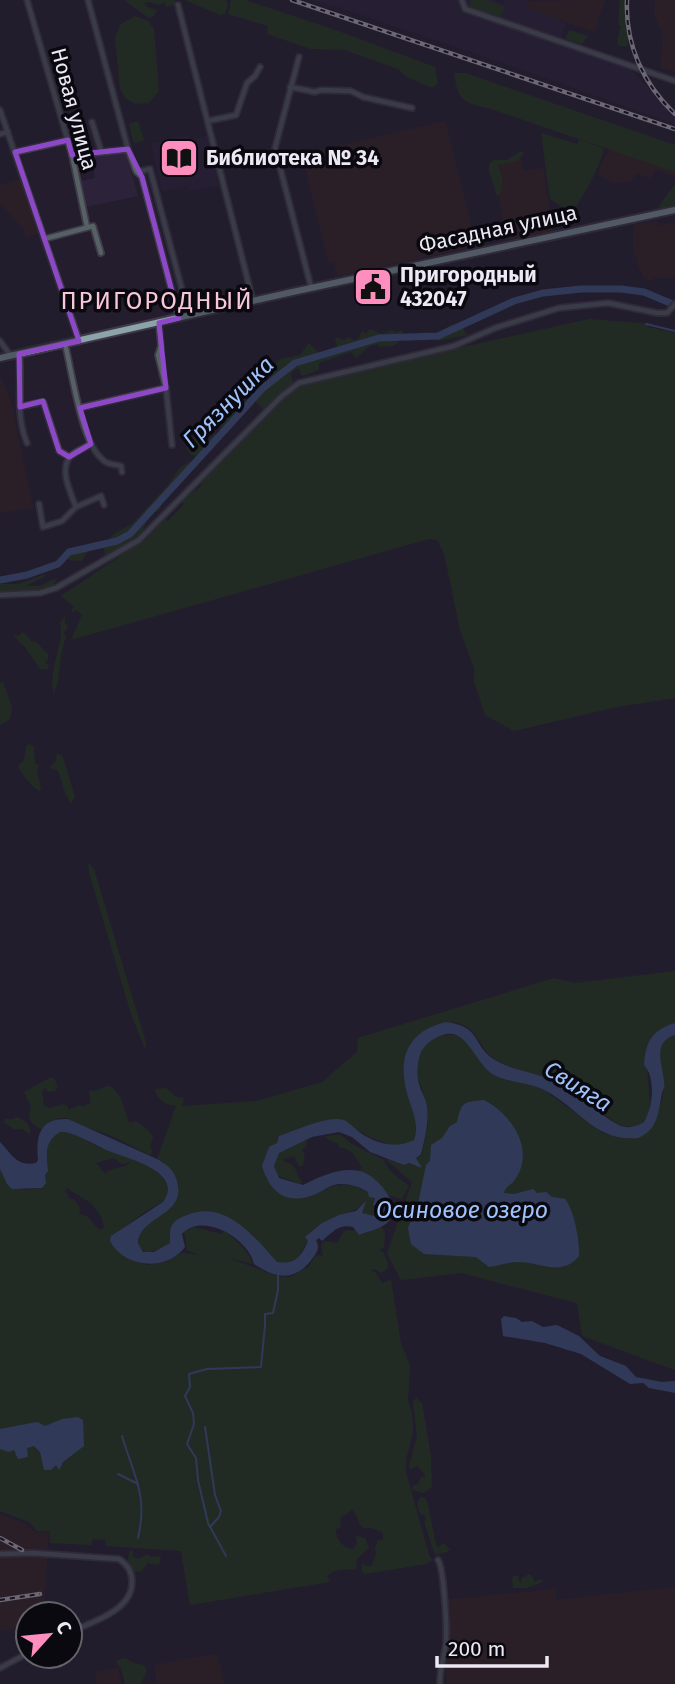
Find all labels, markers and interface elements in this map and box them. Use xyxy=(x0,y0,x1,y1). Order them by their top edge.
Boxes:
street label: Новая улица xyxy=(45,45,103,173)
library icon: Библиотека № 34 xyxy=(158,137,200,179)
place label: Библиотека № 34 xyxy=(206,145,379,171)
street label: Фасадная улица xyxy=(417,200,579,258)
place label: Пригородный 432047 xyxy=(400,262,537,312)
public building icon: Пригородный 432047 xyxy=(352,266,394,308)
district label: ПРИГОРОДНЫЙ xyxy=(60,287,254,315)
water label: Грязнушка xyxy=(176,350,280,454)
water label: Свияга xyxy=(539,1055,617,1117)
water label: Осиновое озеро xyxy=(376,1196,548,1224)
north arrow xyxy=(14,1600,84,1670)
text: С xyxy=(51,1617,76,1638)
scale bar xyxy=(437,1624,547,1668)
text: 200 m xyxy=(448,1636,505,1662)

